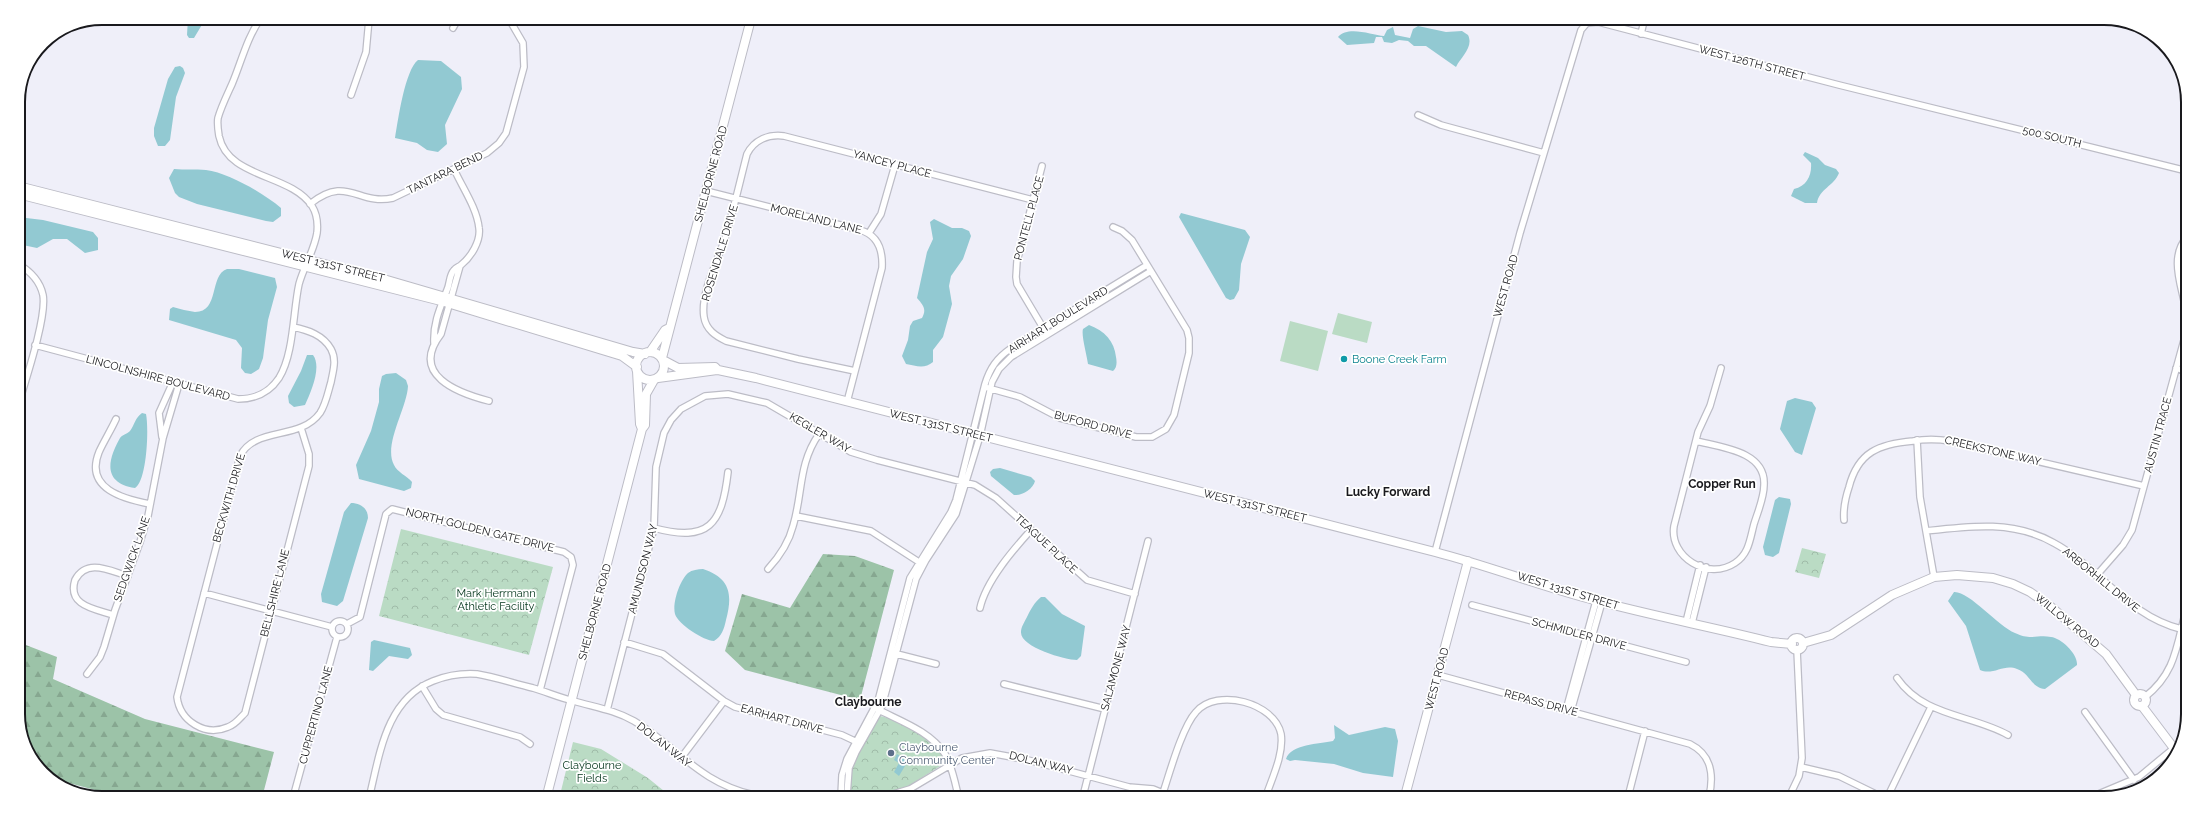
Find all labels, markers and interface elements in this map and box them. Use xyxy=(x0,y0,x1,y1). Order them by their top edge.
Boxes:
street label: WEST 126TH STREET xyxy=(1698,43,1807,83)
street label: 500 SOUTH xyxy=(2021,123,2083,151)
street label: SHELBORNE ROAD xyxy=(692,124,730,224)
street label: YANCEY PLACE xyxy=(851,147,933,181)
street label: TANTARA BEND xyxy=(405,149,485,197)
street label: PONTELL PLACE xyxy=(1011,174,1047,262)
street label: MORELAND LANE xyxy=(769,201,863,237)
street label: ROSENDALE DRIVE xyxy=(699,203,741,303)
street label: WEST 131ST STREET xyxy=(280,247,386,285)
street label: WEST ROAD xyxy=(1491,253,1521,319)
street label: AIRHART BOULEVARD xyxy=(1006,284,1111,356)
street label: LINCOLNSHIRE BOULEVARD xyxy=(84,352,232,404)
place label: Boone Creek Farm xyxy=(1352,353,1447,366)
marker: Boone Creek Farm xyxy=(1339,354,1349,364)
street label: AUSTIN TRACE xyxy=(2142,395,2174,474)
street label: WEST 131ST STREET xyxy=(888,407,994,445)
street label: BUFORD DRIVE xyxy=(1053,408,1134,442)
street label: KEGLER WAY xyxy=(787,410,853,456)
street label: CREEKSTONE WAY xyxy=(1943,434,2043,468)
street label: BECKWITH DRIVE xyxy=(210,452,248,544)
district label: Copper Run xyxy=(1688,477,1756,491)
district label: Lucky Forward xyxy=(1346,485,1431,499)
street label: WEST 131ST STREET xyxy=(1202,487,1308,525)
street label: NORTH GOLDEN GATE DRIVE xyxy=(404,505,556,555)
street label: TEAGUE PLACE xyxy=(1012,512,1080,577)
street label: SEDGWICK LANE xyxy=(111,514,153,603)
street label: AMUNDSON WAY xyxy=(626,523,660,615)
street label: ARBORHILL DRIVE xyxy=(2060,545,2142,615)
street label: BELLSHIRE LANE xyxy=(258,547,292,638)
street label: SHELBORNE ROAD xyxy=(576,562,614,662)
street label: WEST 131ST STREET xyxy=(1516,569,1621,613)
park label: Mark Herrmann Athletic Facility xyxy=(456,587,536,613)
street label: WILLOW ROAD xyxy=(2032,591,2102,651)
street label: SCHMIDLER DRIVE xyxy=(1530,615,1628,653)
street label: SALAMONE WAY xyxy=(1098,624,1134,712)
street label: WEST ROAD xyxy=(1422,646,1452,712)
street label: CUPPERTINO LANE xyxy=(297,664,335,766)
street label: REPASS DRIVE xyxy=(1503,687,1579,719)
district label: Claybourne xyxy=(835,695,901,709)
street label: EARHART DRIVE xyxy=(739,702,825,736)
street label: DOLAN WAY xyxy=(634,720,694,770)
place label: Claybourne Community Center xyxy=(899,741,995,767)
marker: Claybourne Community Center xyxy=(886,748,896,758)
street label: DOLAN WAY xyxy=(1008,749,1074,777)
park label: Claybourne Fields xyxy=(563,759,622,785)

